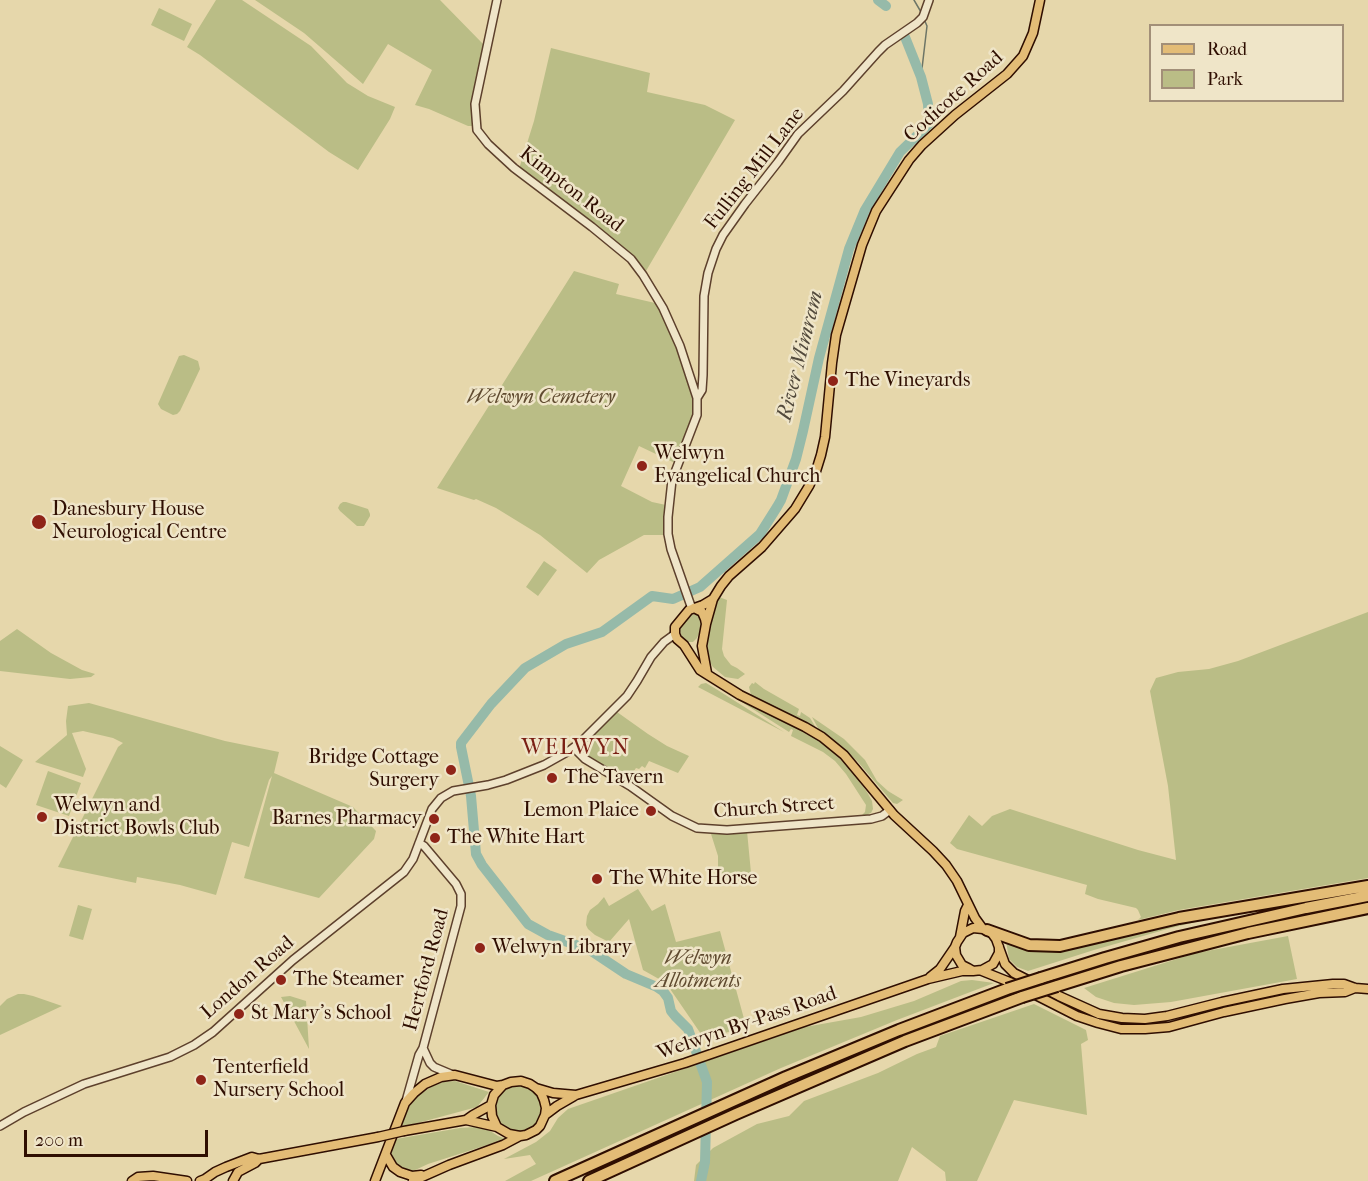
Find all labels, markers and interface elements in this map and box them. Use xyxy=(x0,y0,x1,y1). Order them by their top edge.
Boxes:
legend xyxy=(1149,24,1344,102)
text: Road xyxy=(1207,39,1247,60)
street label: Codicote Road xyxy=(900,46,1008,148)
text: Park xyxy=(1207,69,1243,90)
street label: Fulling Mill Lane xyxy=(700,103,810,235)
street label: Kimpton Road xyxy=(514,142,628,238)
water label: River Mimram xyxy=(773,289,829,423)
place label: The Vineyards xyxy=(845,369,970,393)
marker: The Vineyards xyxy=(826,374,840,388)
park label: Welwyn Cemetery xyxy=(467,386,615,410)
place label: Welwyn Evangelical Church xyxy=(654,442,820,489)
marker: Welwyn Evangelical Church xyxy=(635,459,649,473)
place label: Danesbury House Neurological Centre xyxy=(52,498,227,545)
marker: Danesbury House Neurological Centre xyxy=(30,513,48,531)
district label: WELWYN xyxy=(521,736,631,762)
place label: Bridge Cottage Surgery xyxy=(308,746,439,793)
marker: Bridge Cottage Surgery xyxy=(444,763,458,777)
place label: The Tavern xyxy=(564,766,664,790)
marker: The Tavern xyxy=(545,771,559,785)
street label: Church Street xyxy=(713,792,835,824)
place label: Welwyn and District Bowls Club xyxy=(54,794,219,841)
place label: Lemon Plaice xyxy=(523,799,639,823)
marker: Lemon Plaice xyxy=(644,804,658,818)
place label: Barnes Pharmacy xyxy=(272,807,422,831)
marker: Welwyn and District Bowls Club xyxy=(35,810,49,824)
marker: Barnes Pharmacy xyxy=(427,812,441,826)
place label: The White Hart xyxy=(447,826,585,850)
marker: The White Hart xyxy=(428,831,442,845)
place label: The White Horse xyxy=(609,867,758,891)
marker: The White Horse xyxy=(590,872,604,886)
street label: Hertford Road xyxy=(399,906,455,1034)
street label: London Road xyxy=(197,931,299,1025)
place label: Welwyn Library xyxy=(492,936,632,960)
marker: Welwyn Library xyxy=(473,941,487,955)
park label: Welwyn Allotments xyxy=(655,947,741,994)
place label: The Steamer xyxy=(293,968,404,992)
marker: The Steamer xyxy=(274,973,288,987)
street label: Welwyn By-Pass Road xyxy=(654,982,840,1066)
place label: St Mary's School xyxy=(251,1002,392,1026)
marker: St Mary's School xyxy=(232,1007,246,1021)
place label: Tenterfield Nursery School xyxy=(213,1056,344,1103)
marker: Tenterfield Nursery School xyxy=(194,1073,208,1087)
scale bar xyxy=(27,1118,212,1156)
text: 200 m xyxy=(35,1130,83,1151)

